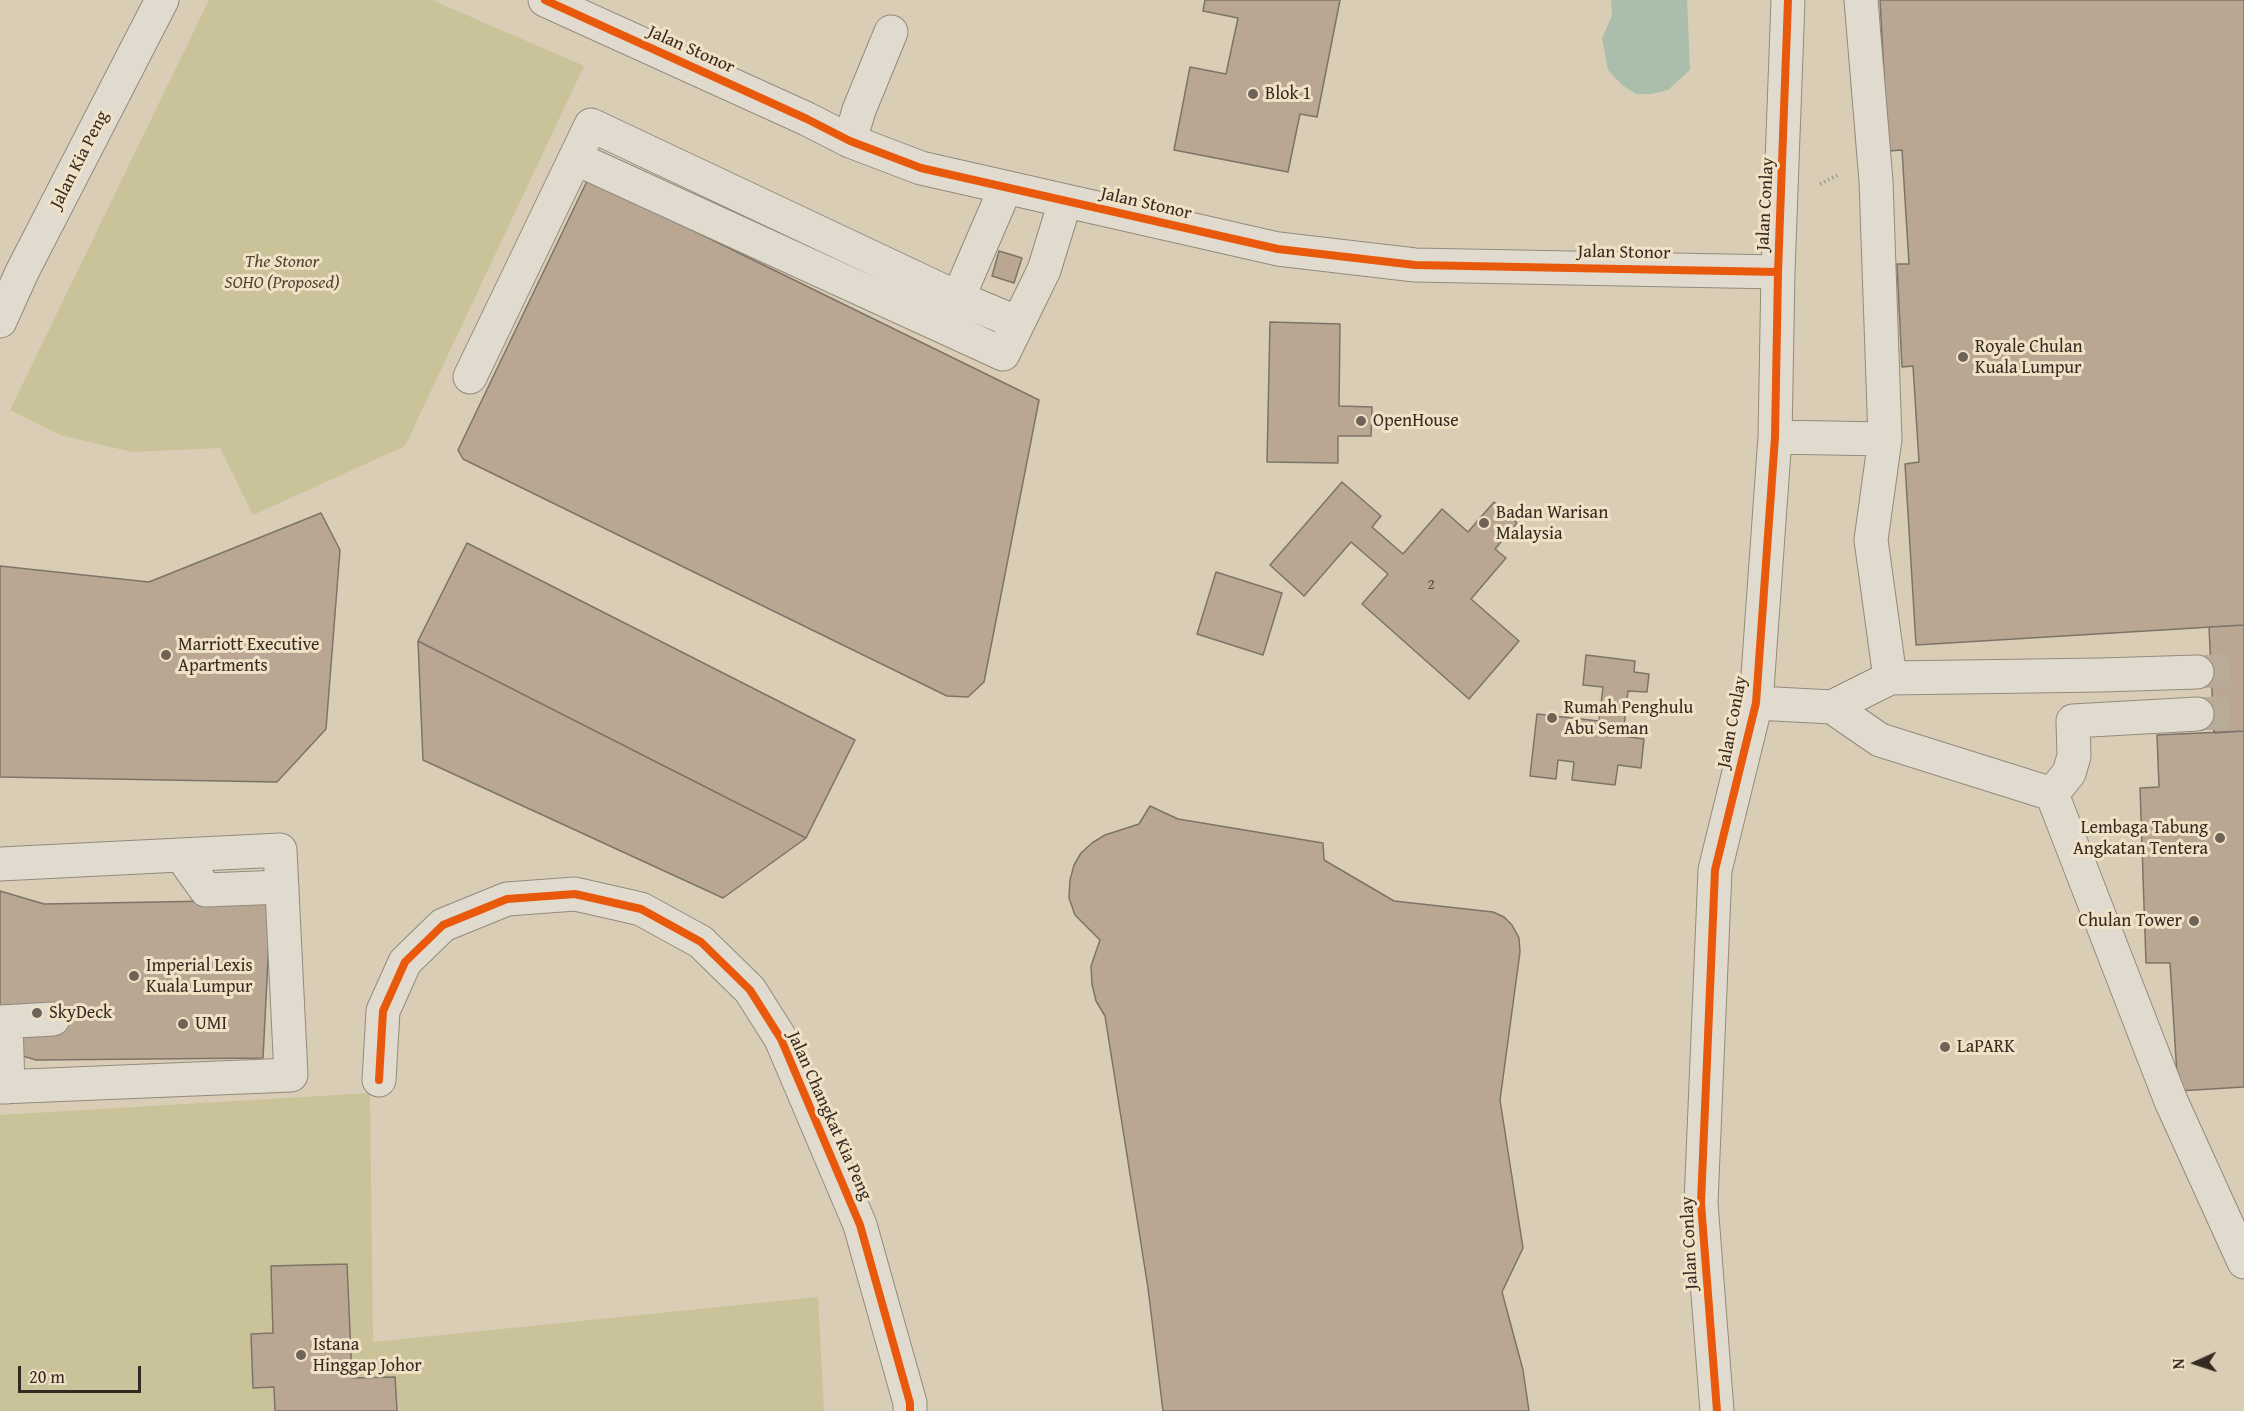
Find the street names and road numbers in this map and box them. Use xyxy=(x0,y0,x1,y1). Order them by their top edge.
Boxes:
street label: Jalan Stonor xyxy=(644,21,738,79)
street label: Jalan Kia Peng xyxy=(46,107,114,213)
street label: Jalan Conlay xyxy=(1753,157,1779,251)
street label: Jalan Stonor xyxy=(1098,183,1194,225)
street label: Jalan Stonor xyxy=(1577,241,1671,265)
street label: Jalan Conlay xyxy=(1713,674,1753,770)
street label: Jalan Changkat Kia Peng xyxy=(782,1028,876,1204)
street label: Jalan Conlay xyxy=(1677,1196,1703,1290)

